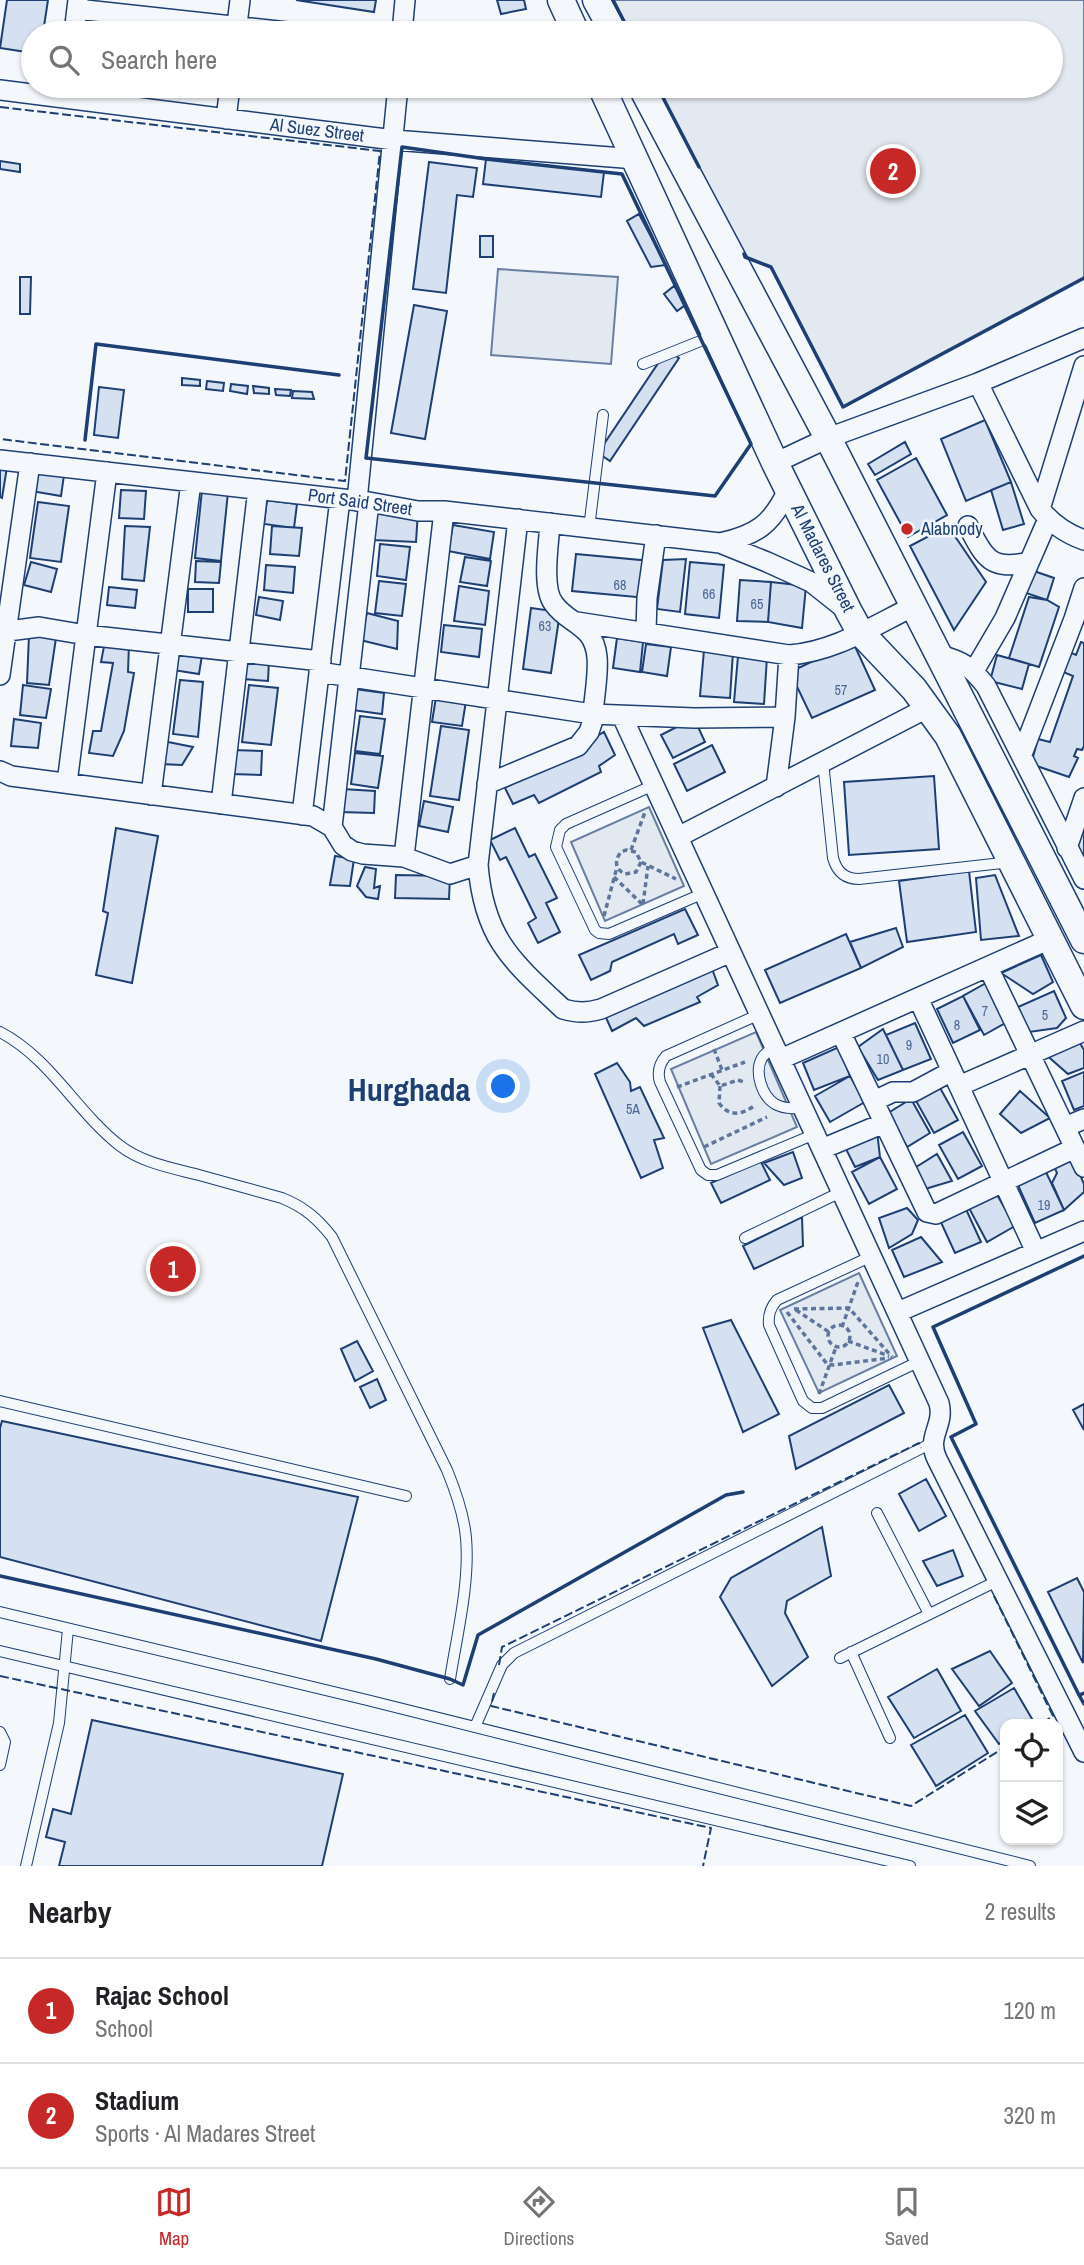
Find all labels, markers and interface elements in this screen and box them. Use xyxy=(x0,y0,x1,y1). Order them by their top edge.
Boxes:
search box xyxy=(21,21,1063,98)
icon: search xyxy=(45,41,83,79)
text: Search here xyxy=(101,42,217,77)
street label: Al Suez Street xyxy=(268,111,365,148)
pin: 2 xyxy=(870,145,916,197)
street label: Port Said Street xyxy=(306,482,414,521)
street label: Al Madares Street xyxy=(785,499,861,616)
place label: Alabnody xyxy=(920,516,983,541)
marker: Alabnody xyxy=(899,521,915,537)
house number: 68 xyxy=(614,576,626,594)
house number: 66 xyxy=(703,585,715,603)
house number: 65 xyxy=(751,595,763,613)
house number: 63 xyxy=(539,617,551,635)
house number: 57 xyxy=(835,681,847,699)
house number: 7 xyxy=(982,1002,988,1020)
house number: 5 xyxy=(1042,1006,1048,1024)
house number: 8 xyxy=(954,1016,960,1034)
house number: 9 xyxy=(906,1036,912,1054)
house number: 10 xyxy=(877,1050,889,1068)
district label: Hurghada xyxy=(348,1068,471,1111)
your location xyxy=(486,1069,520,1103)
house number: 5A xyxy=(626,1100,640,1118)
house number: 19 xyxy=(1038,1196,1050,1214)
pin: 1 xyxy=(150,1243,196,1295)
map controls xyxy=(1000,1719,1063,1845)
button: locate xyxy=(1000,1719,1063,1782)
button: layers xyxy=(1000,1782,1063,1845)
text: Nearby xyxy=(28,1892,111,1932)
text: 2 results xyxy=(985,1896,1056,1927)
text: Rajac School xyxy=(95,1978,229,2013)
text: 1 xyxy=(46,1995,56,2026)
text: 120 m xyxy=(1004,1995,1056,2026)
text: School xyxy=(95,2013,153,2044)
text: Stadium xyxy=(95,2083,179,2118)
text: 2 xyxy=(46,2100,56,2131)
text: 320 m xyxy=(1004,2100,1056,2131)
text: Sports · Al Madares Street xyxy=(95,2118,315,2149)
tab: Map xyxy=(155,2183,193,2251)
tab: Directions xyxy=(503,2183,574,2251)
tab: Saved xyxy=(885,2183,929,2251)

